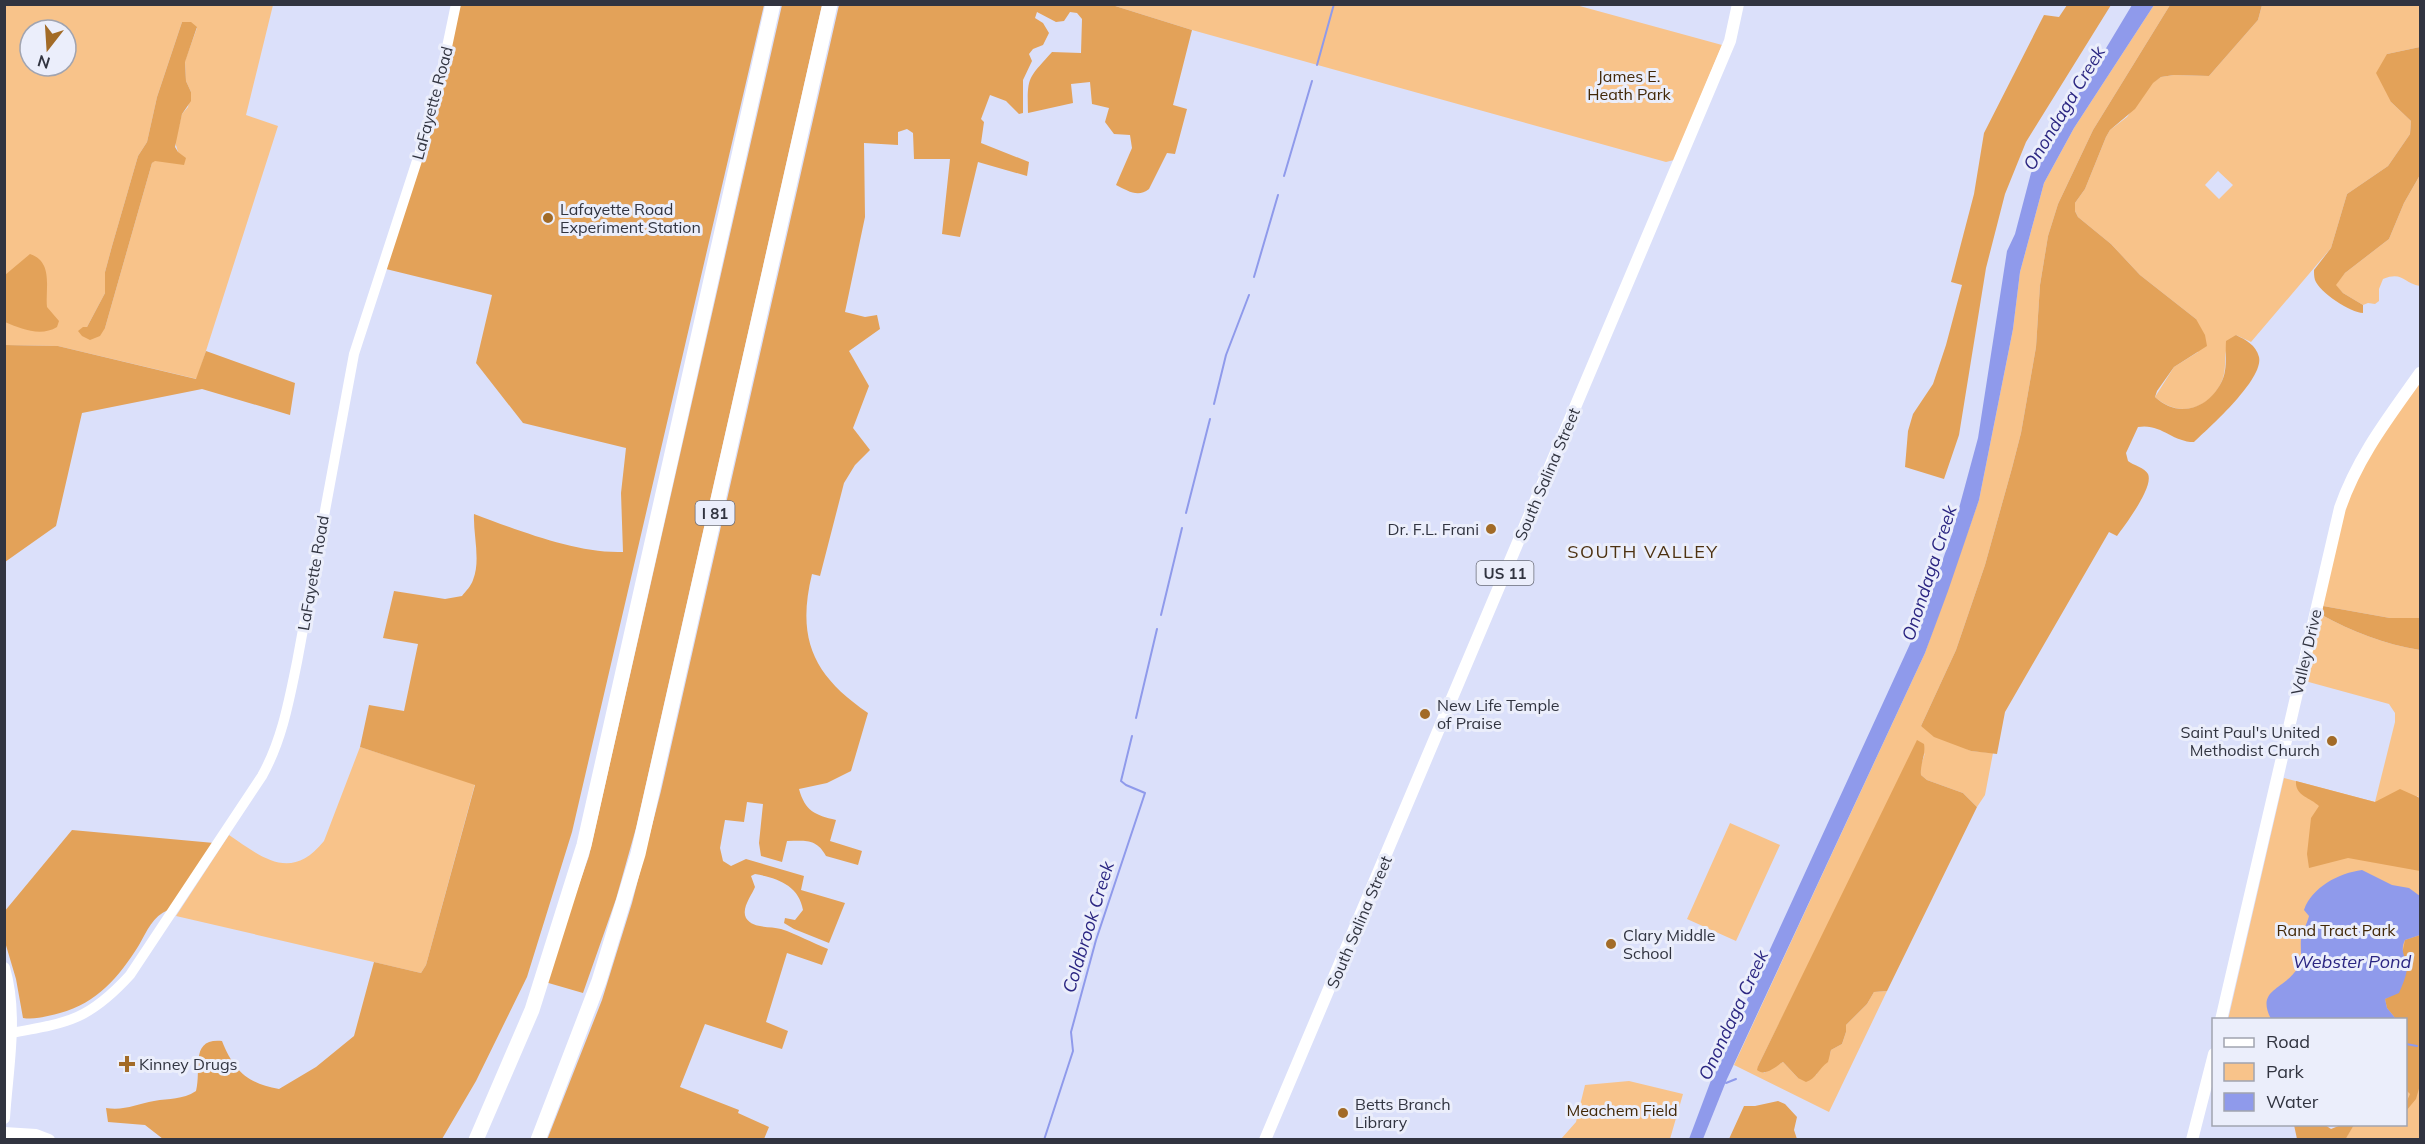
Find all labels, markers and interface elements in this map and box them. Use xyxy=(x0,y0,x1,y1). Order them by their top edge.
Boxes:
north arrow xyxy=(18,18,78,78)
water label: Onondaga Creek xyxy=(2018,41,2110,174)
street label: LaFayette Road xyxy=(407,44,457,162)
text: N xyxy=(35,51,52,74)
park label: James E. Heath Park xyxy=(1587,66,1671,104)
place label: Lafayette Road Experiment Station xyxy=(560,199,701,237)
marker: Lafayette Road Experiment Station xyxy=(541,211,555,225)
street label: South Salina Street xyxy=(1510,404,1584,543)
road number: I 81 xyxy=(696,501,734,525)
water label: Onondaga Creek xyxy=(1896,502,1962,644)
street label: LaFayette Road xyxy=(293,514,333,632)
place label: Dr. F.L. Frani xyxy=(1387,519,1479,539)
marker: Dr. F.L. Frani xyxy=(1484,522,1498,536)
district label: SOUTH VALLEY xyxy=(1567,540,1719,563)
road number: US 11 xyxy=(1476,561,1534,585)
street label: Valley Drive xyxy=(2286,607,2326,697)
place label: New Life Temple of Praise xyxy=(1437,695,1560,733)
marker: New Life Temple of Praise xyxy=(1418,707,1432,721)
place label: Saint Paul's United Methodist Church xyxy=(2180,722,2320,760)
marker: Saint Paul's United Methodist Church xyxy=(2325,734,2339,748)
street label: South Salina Street xyxy=(1322,852,1396,991)
water label: Coldbrook Creek xyxy=(1057,858,1119,996)
park label: Rand Tract Park xyxy=(2277,920,2396,940)
place label: Clary Middle School xyxy=(1623,925,1716,963)
marker: Clary Middle School xyxy=(1604,937,1618,951)
water label: Onondaga Creek xyxy=(1693,946,1773,1084)
water label: Webster Pond xyxy=(2293,950,2411,973)
legend xyxy=(2212,1018,2407,1126)
text: Road xyxy=(2266,1030,2310,1053)
place label: Kinney Drugs xyxy=(139,1054,238,1074)
marker: Kinney Drugs xyxy=(120,1057,134,1071)
text: Park xyxy=(2266,1060,2305,1083)
text: Water xyxy=(2266,1090,2319,1113)
place label: Betts Branch Library xyxy=(1355,1094,1451,1132)
park label: Meachem Field xyxy=(1566,1100,1678,1120)
marker: Betts Branch Library xyxy=(1336,1106,1350,1120)

